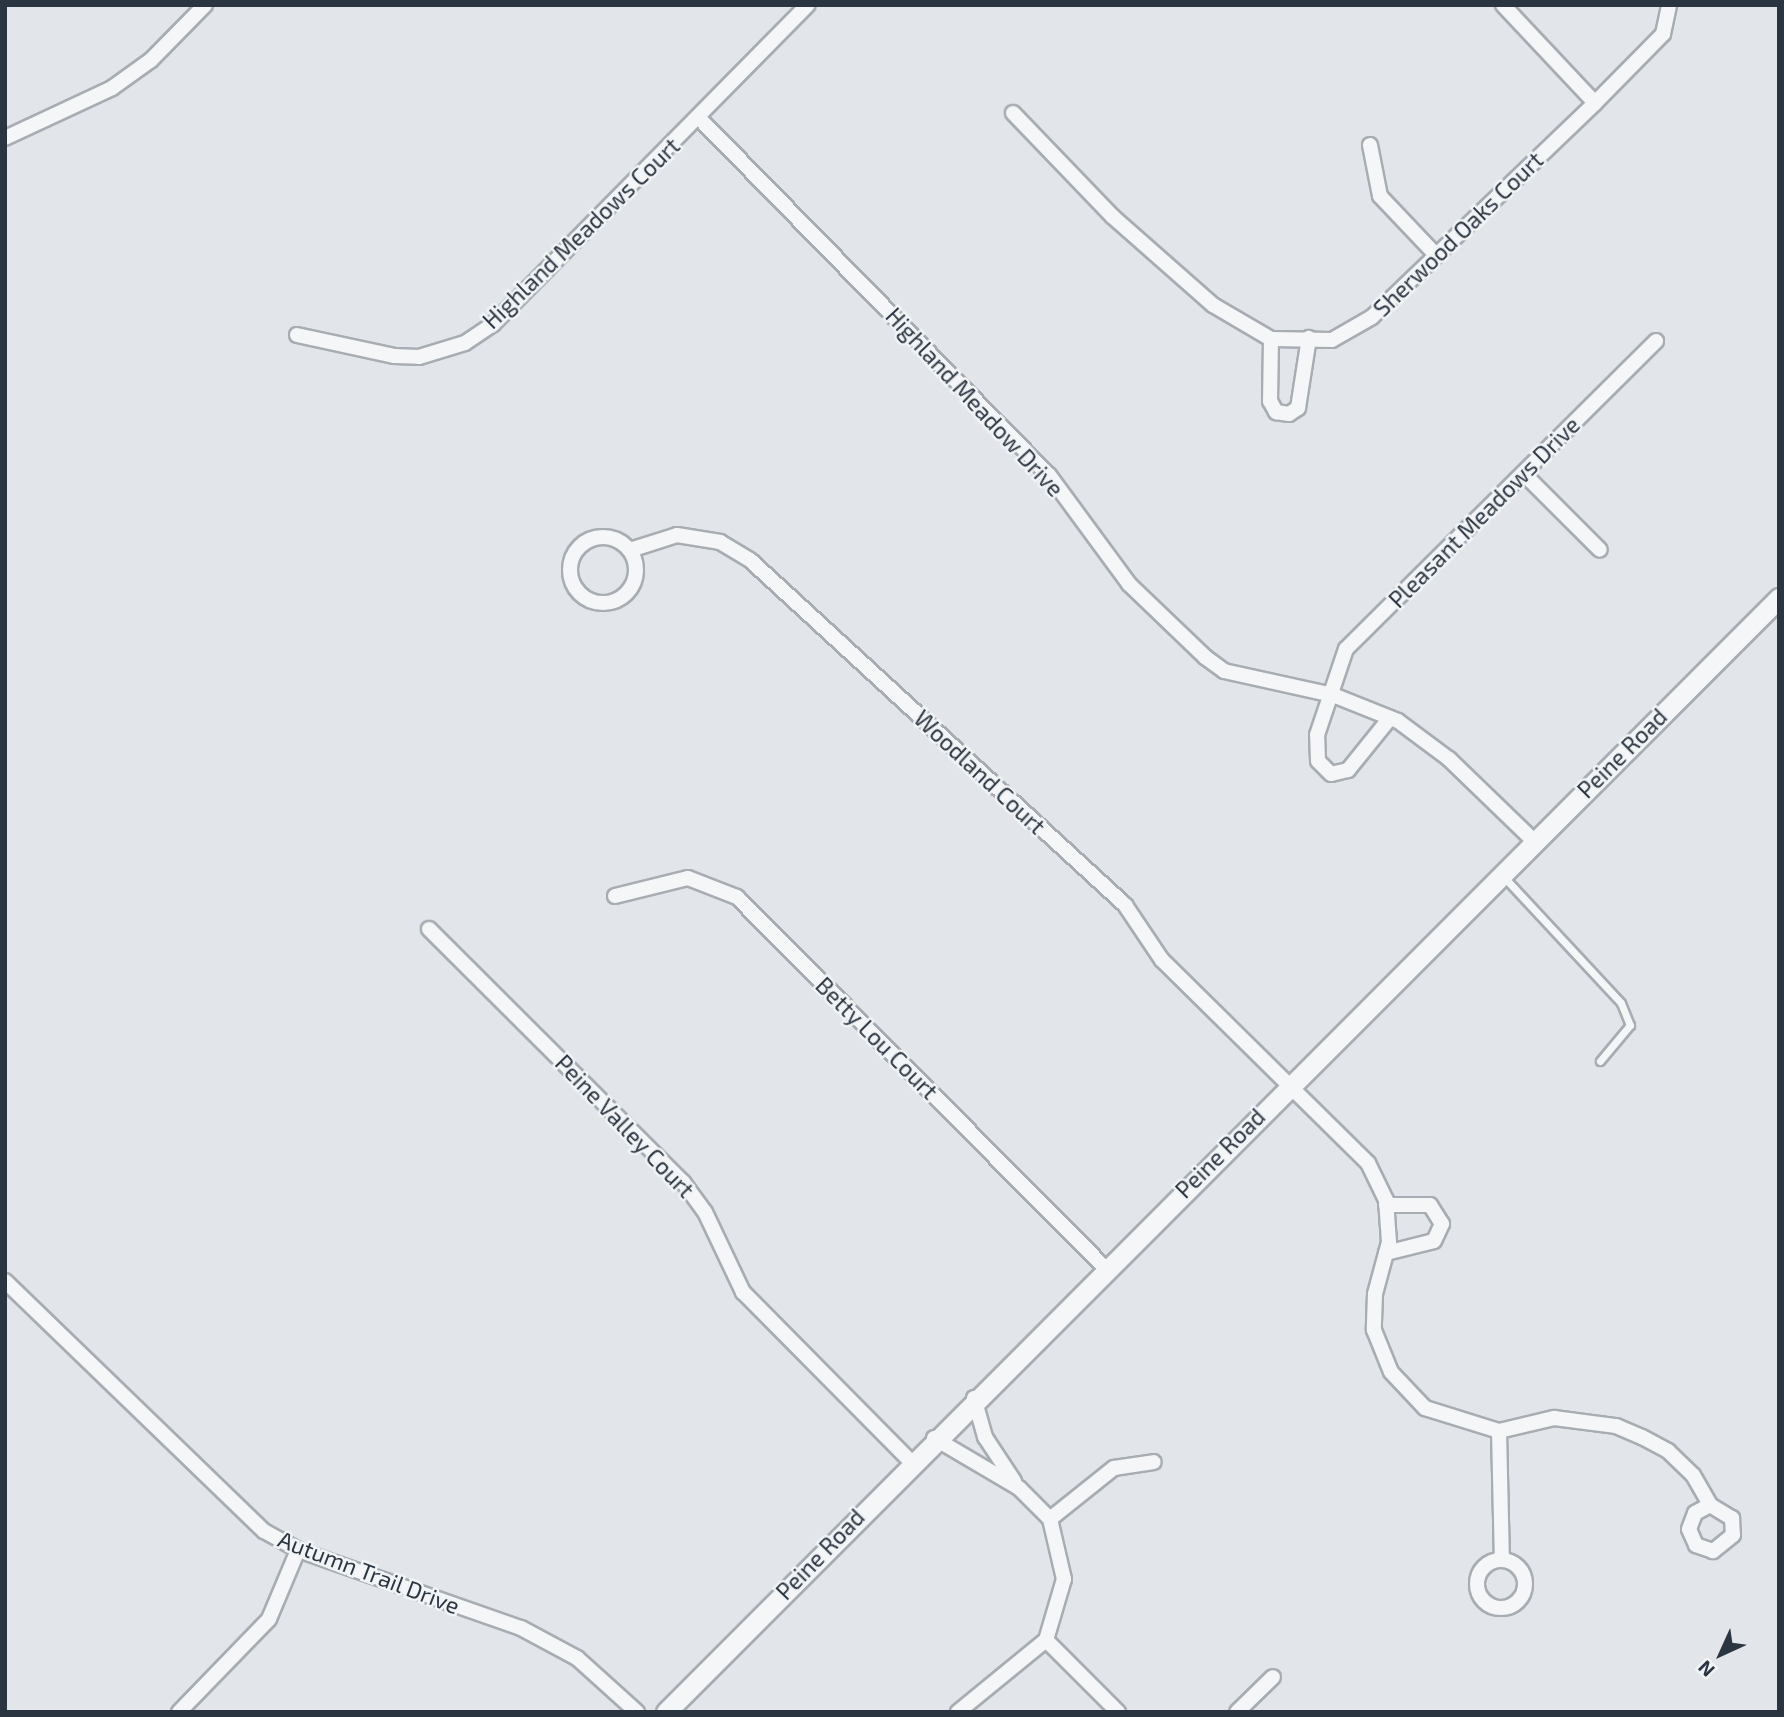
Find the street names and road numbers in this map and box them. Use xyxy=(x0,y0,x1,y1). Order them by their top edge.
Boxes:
street label: Highland Meadows Court xyxy=(477,132,685,334)
street label: Sherwood Oaks Court xyxy=(1368,146,1548,322)
street label: Highland Meadow Drive xyxy=(880,302,1070,502)
street label: Pleasant Meadows Drive xyxy=(1383,411,1585,613)
street label: Peine Road xyxy=(1571,702,1673,804)
street label: Woodland Court xyxy=(909,704,1051,840)
street label: Betty Lou Court xyxy=(810,971,944,1105)
street label: Peine Valley Court xyxy=(549,1048,701,1204)
street label: Peine Road xyxy=(1169,1102,1271,1204)
street label: Peine Road xyxy=(770,1503,870,1605)
street label: Autumn Trail Drive xyxy=(274,1524,464,1620)

